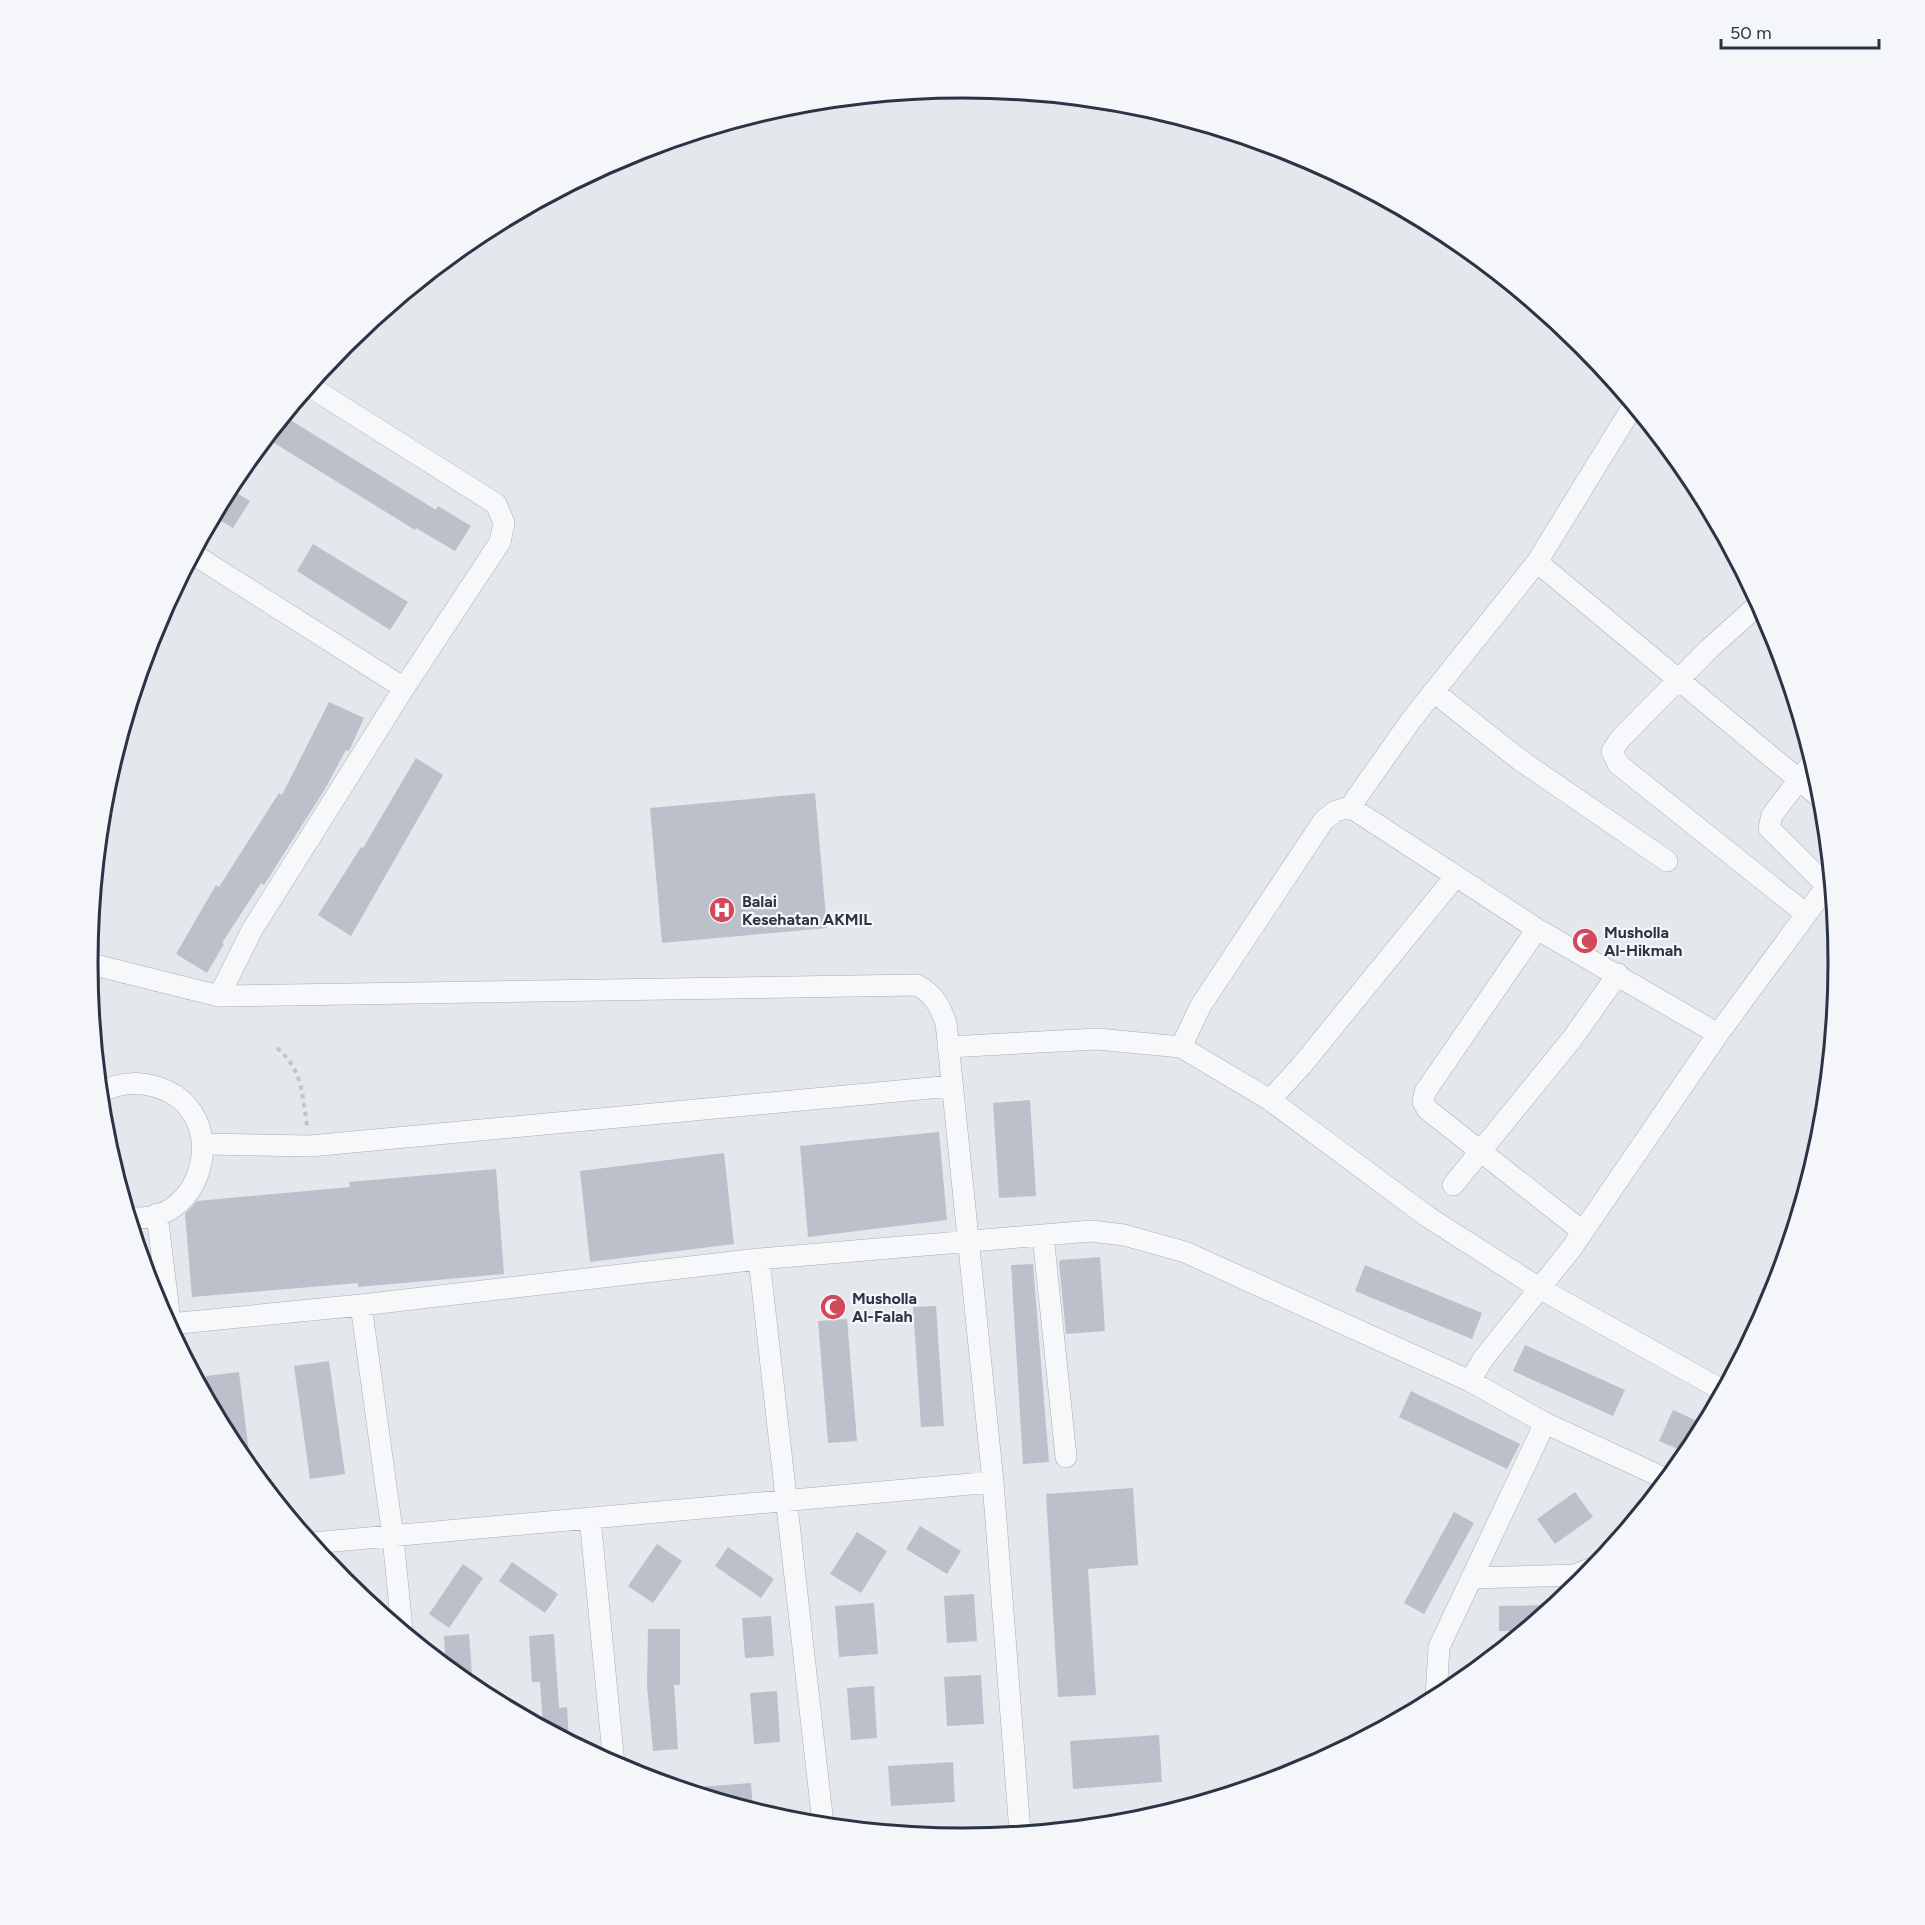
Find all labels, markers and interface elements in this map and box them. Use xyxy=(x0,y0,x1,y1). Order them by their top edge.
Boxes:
scale bar xyxy=(1721,12,1878,50)
text: 50 m xyxy=(1730,22,1772,44)
place label: Balai Kesehatan AKMIL xyxy=(742,892,872,929)
hospital icon: Balai Kesehatan AKMIL xyxy=(707,895,737,925)
place label: Musholla Al-Hikmah xyxy=(1604,923,1682,960)
mosque icon: Musholla Al-Hikmah xyxy=(1570,926,1600,956)
place label: Musholla Al-Falah xyxy=(852,1289,917,1326)
mosque icon: Musholla Al-Falah xyxy=(818,1292,848,1322)

